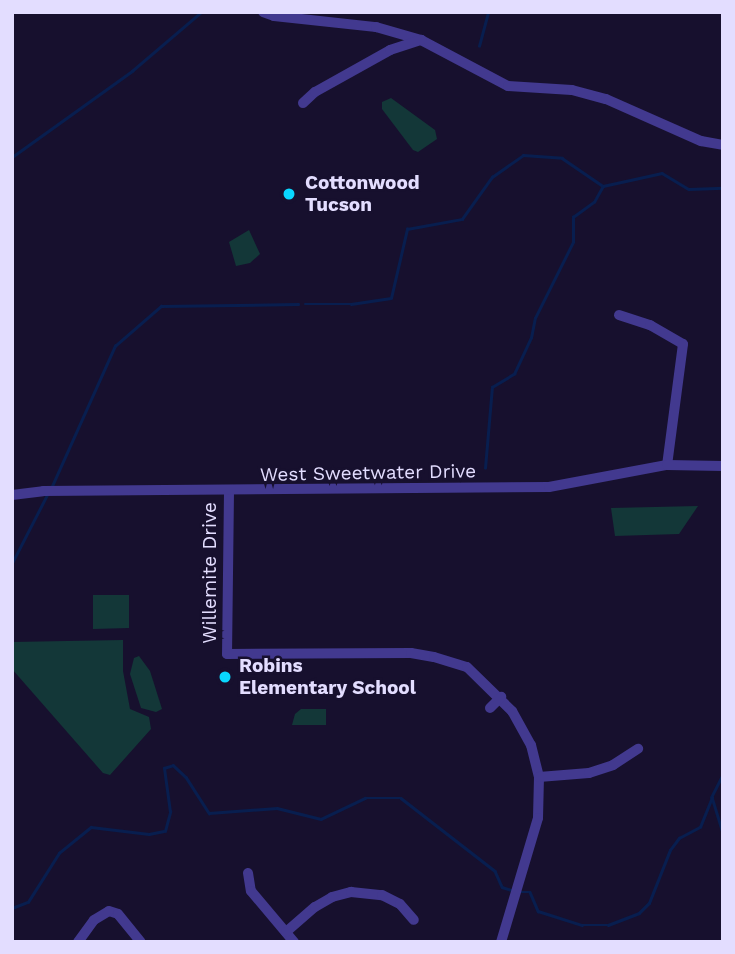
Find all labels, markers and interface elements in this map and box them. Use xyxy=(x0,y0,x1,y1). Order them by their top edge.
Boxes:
place label: Cottonwood Tucson xyxy=(305,172,420,216)
marker: Cottonwood Tucson xyxy=(279,184,299,204)
street label: West Sweetwater Drive xyxy=(259,460,477,486)
street label: Willemite Drive xyxy=(199,502,221,644)
place label: Robins Elementary School xyxy=(239,655,416,699)
marker: Robins Elementary School xyxy=(217,669,233,685)

